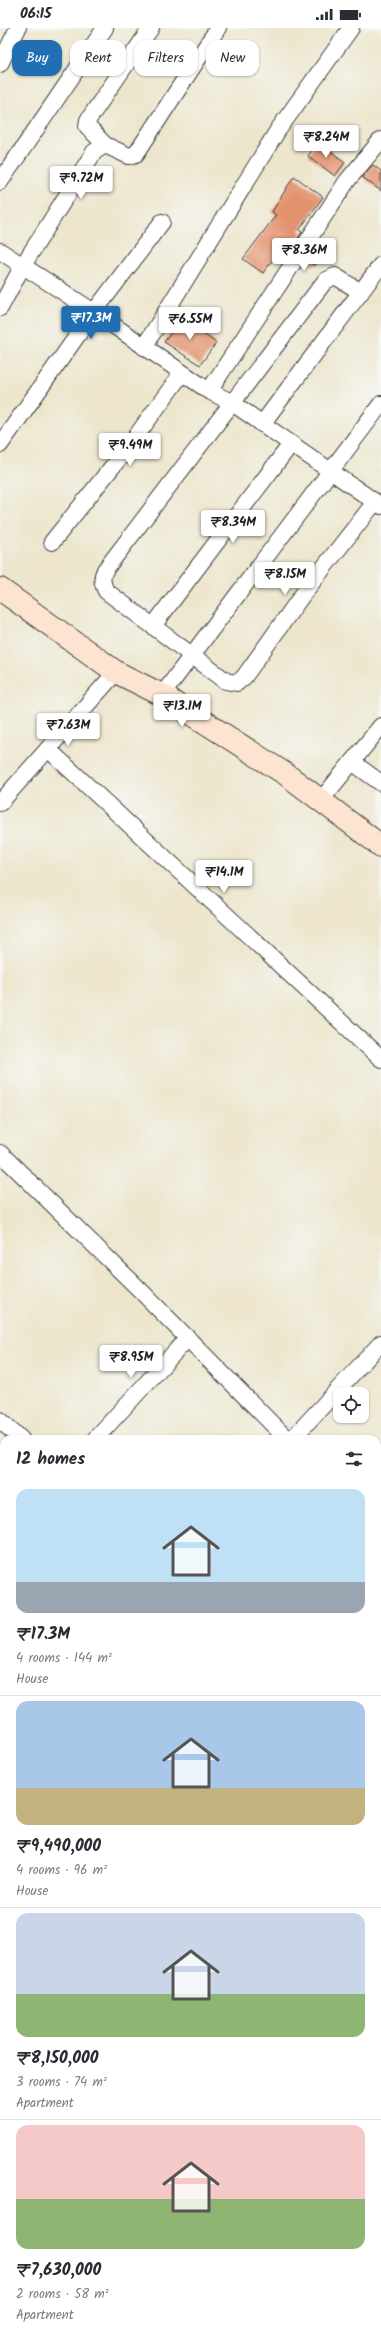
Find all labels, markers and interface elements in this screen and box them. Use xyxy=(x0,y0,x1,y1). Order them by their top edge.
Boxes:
text: 06:15 xyxy=(20,2,52,26)
chip: Buy xyxy=(12,40,62,76)
chip: Rent xyxy=(70,40,126,76)
chip: Filters xyxy=(134,40,198,76)
chip: New xyxy=(206,40,259,76)
pin: ₹8.24M xyxy=(293,125,359,159)
text: ₹8.24M xyxy=(303,127,349,148)
pin: ₹9.72M xyxy=(48,166,114,200)
text: ₹9.72M xyxy=(59,168,103,189)
pin: ₹8.36M xyxy=(271,238,337,272)
text: ₹8.36M xyxy=(281,240,327,261)
pin: ₹17.3M xyxy=(58,306,124,340)
pin: ₹6.55M xyxy=(157,307,223,341)
text: ₹17.3M xyxy=(70,308,112,329)
text: ₹6.55M xyxy=(168,309,212,330)
pin: ₹9.49M xyxy=(97,433,163,467)
text: ₹9.49M xyxy=(108,435,152,456)
pin: ₹8.34M xyxy=(200,510,266,544)
text: ₹8.34M xyxy=(210,512,256,533)
pin: ₹8.15M xyxy=(252,562,318,596)
text: ₹8.15M xyxy=(264,564,306,585)
pin: ₹13.1M xyxy=(149,694,215,728)
text: ₹13.1M xyxy=(162,696,202,717)
pin: ₹7.63M xyxy=(35,713,101,747)
text: ₹7.63M xyxy=(46,715,90,736)
pin: ₹14.1M xyxy=(191,860,257,894)
text: ₹14.1M xyxy=(204,862,244,883)
pin: ₹8.95M xyxy=(98,1345,164,1379)
text: ₹8.95M xyxy=(108,1347,154,1368)
map controls xyxy=(333,1387,369,1423)
button: locate xyxy=(333,1387,369,1423)
text: 12 homes xyxy=(16,1446,85,1473)
icon: filters xyxy=(343,1448,365,1470)
icon: home xyxy=(155,1515,227,1587)
text: ₹17.3M xyxy=(16,1621,70,1648)
text: 4 rooms · 144 m² xyxy=(16,1648,112,1669)
text: House xyxy=(16,1669,48,1690)
icon: home xyxy=(155,1727,227,1799)
text: ₹9,490,000 xyxy=(16,1833,101,1860)
text: 4 rooms · 96 m² xyxy=(16,1860,107,1881)
text: House xyxy=(16,1881,48,1902)
icon: home xyxy=(155,1939,227,2011)
text: ₹8,150,000 xyxy=(16,2045,98,2072)
text: 3 rooms · 74 m² xyxy=(16,2072,107,2093)
text: Apartment xyxy=(16,2093,74,2114)
icon: home xyxy=(155,2151,227,2223)
text: ₹7,630,000 xyxy=(16,2257,101,2284)
text: 2 rooms · 58 m² xyxy=(16,2284,109,2305)
text: Apartment xyxy=(16,2305,74,2326)

